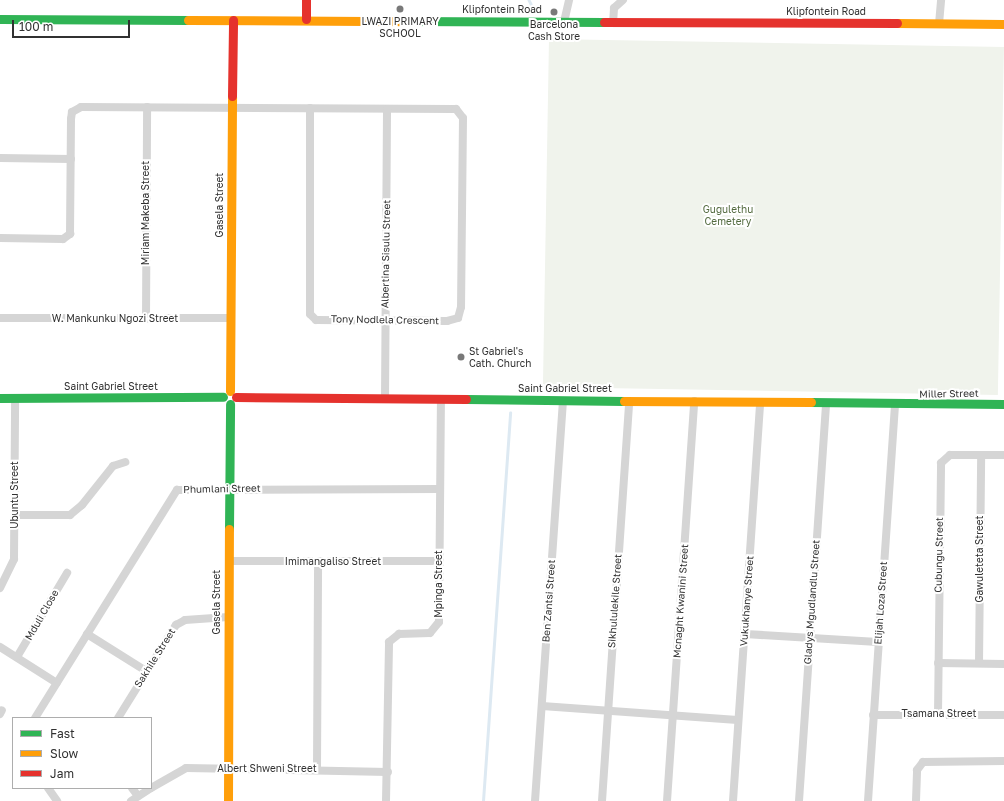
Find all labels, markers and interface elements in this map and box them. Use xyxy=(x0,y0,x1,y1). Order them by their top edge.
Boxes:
marker: LWAZI PRIMARY SCHOOL xyxy=(395,4,405,14)
street label: Klipfontein Road xyxy=(462,4,542,16)
street label: Klipfontein Road xyxy=(786,6,866,18)
marker: Barcelona Cash Store xyxy=(549,7,559,17)
scale bar xyxy=(14,12,132,38)
place label: LWAZI PRIMARY SCHOOL xyxy=(361,15,439,38)
place label: Barcelona Cash Store xyxy=(528,18,580,42)
text: 100 m xyxy=(19,19,53,34)
street label: Miriam Makeba Street xyxy=(140,161,152,265)
street label: Gasela Street xyxy=(214,173,226,237)
street label: Albertina Sisulu Street xyxy=(379,200,393,308)
park label: Gugulethu Cemetery xyxy=(703,203,753,226)
street label: W. Mankunku Ngozi Street xyxy=(52,313,178,325)
street label: Tony Nodlela Crescent xyxy=(331,313,439,327)
place label: St Gabriel's Cath. Church xyxy=(469,345,531,368)
marker: St Gabriel's Cath. Church xyxy=(456,352,466,362)
street label: Saint Gabriel Street xyxy=(64,381,158,393)
street label: Saint Gabriel Street xyxy=(518,383,612,395)
street label: Miller Street xyxy=(919,387,979,401)
street label: Ubuntu Street xyxy=(9,461,21,529)
street label: Phumlani Street xyxy=(183,482,261,496)
street label: Gawuleteta Street xyxy=(974,515,986,603)
street label: Cubungu Street xyxy=(932,517,946,593)
street label: Gladys Mgudlandlu Street xyxy=(802,539,822,665)
street label: Mcnaght Kwanini Street xyxy=(671,543,691,659)
street label: Mpinga Street xyxy=(433,550,445,618)
street label: Sikhululekile Street xyxy=(606,553,624,649)
street label: Vukukhanye Street xyxy=(738,555,756,647)
street label: Imimangaliso Street xyxy=(285,556,381,568)
street label: Ben Zantsi Street xyxy=(540,559,558,643)
street label: Elijah Loza Street xyxy=(872,561,890,645)
street label: Gasela Street xyxy=(211,570,223,634)
street label: Mduli Close xyxy=(23,588,61,642)
street label: Sakhile Street xyxy=(132,626,178,690)
street label: Tsamana Street xyxy=(902,708,976,720)
legend xyxy=(12,717,152,789)
text: Fast xyxy=(50,726,75,741)
text: Slow xyxy=(50,746,78,761)
street label: Albert Shweni Street xyxy=(217,763,317,775)
text: Jam xyxy=(50,766,74,781)

